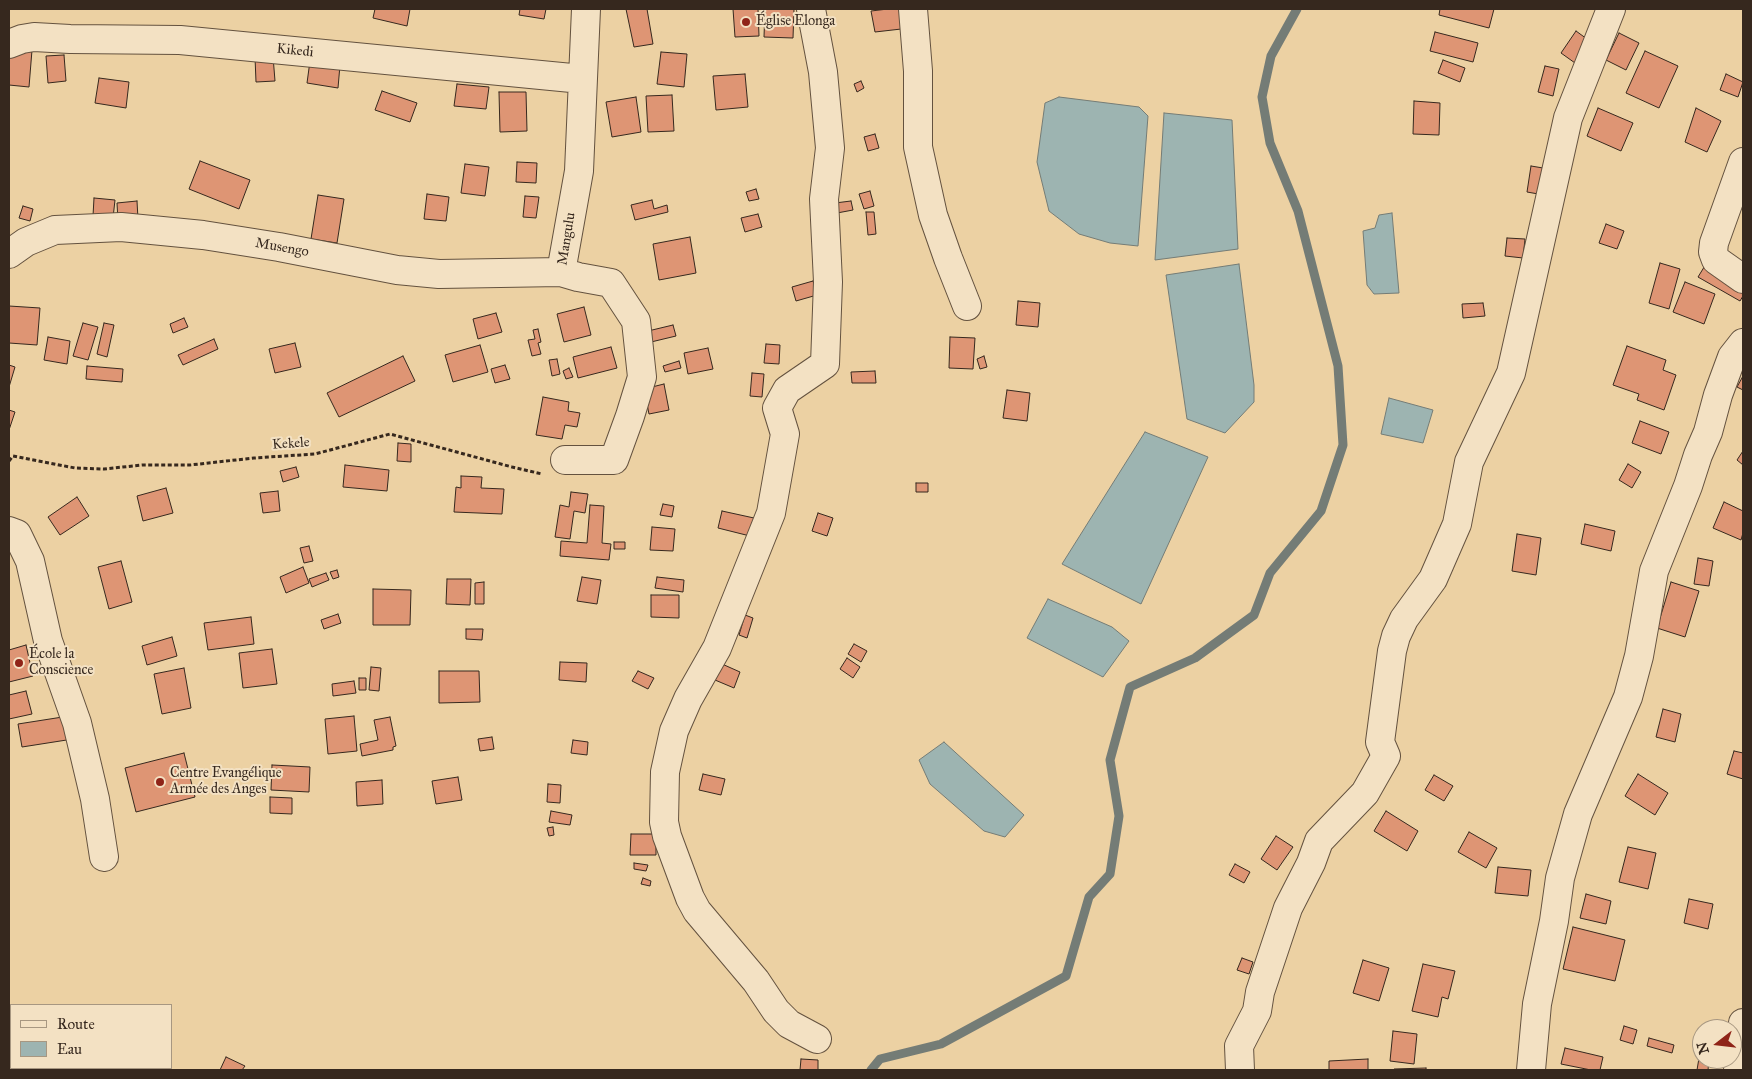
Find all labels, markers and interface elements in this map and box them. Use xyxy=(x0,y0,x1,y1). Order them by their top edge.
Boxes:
place label: Église Elonga xyxy=(756,14,835,30)
marker: Église Elonga xyxy=(740,16,752,28)
street label: Kikedi xyxy=(276,41,314,61)
street label: Mangulu xyxy=(555,211,579,267)
street label: Musengo xyxy=(254,235,310,261)
street label: Kekele xyxy=(272,434,310,454)
place label: École la Conscience xyxy=(29,647,93,680)
marker: École la Conscience xyxy=(13,657,25,669)
place label: Centre Evangélique Armée des Anges xyxy=(170,766,282,799)
marker: Centre Evangélique Armée des Anges xyxy=(154,776,166,788)
legend xyxy=(10,1004,172,1069)
text: Route xyxy=(57,1015,95,1033)
north arrow xyxy=(1692,1019,1742,1069)
text: Eau xyxy=(57,1040,82,1058)
text: N xyxy=(1693,1040,1713,1056)

